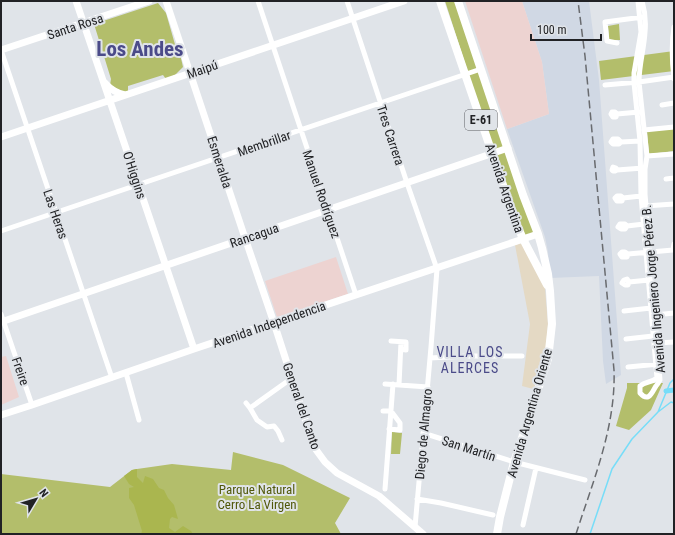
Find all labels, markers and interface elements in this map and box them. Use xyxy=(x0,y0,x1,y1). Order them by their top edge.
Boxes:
street label: Santa Rosa xyxy=(45,10,105,43)
scale bar xyxy=(531,16,601,42)
text: 100 m xyxy=(537,23,567,37)
district label: Los Andes xyxy=(96,37,184,61)
street label: Maipú xyxy=(185,57,220,82)
street label: Tres Carrera xyxy=(374,103,407,167)
road number: E-61 xyxy=(465,110,497,130)
street label: Membrillar xyxy=(236,127,293,160)
street label: Esmeralda xyxy=(204,134,235,190)
street label: Avenida Argentina xyxy=(482,142,527,235)
street label: Manuel Rodríguez xyxy=(299,148,344,240)
street label: O'Higgins xyxy=(120,149,149,201)
street label: Las Heras xyxy=(40,187,71,241)
street label: Avenida Ingeniero Jorge Pérez B. xyxy=(639,204,668,374)
street label: Rancagua xyxy=(228,220,281,251)
street label: Avenida Independencia xyxy=(211,298,328,351)
district label: VILLA LOS ALERCES xyxy=(437,344,503,376)
street label: Avenida Argentina Oriente xyxy=(504,347,555,479)
street label: Freire xyxy=(9,355,32,387)
street label: General del Canto xyxy=(280,361,323,451)
street label: Diego de Almagro xyxy=(412,388,435,480)
street label: San Martín xyxy=(440,433,498,464)
north arrow xyxy=(16,479,56,519)
park label: Parque Natural Cerro La Virgen xyxy=(217,482,297,512)
text: N xyxy=(36,486,51,500)

